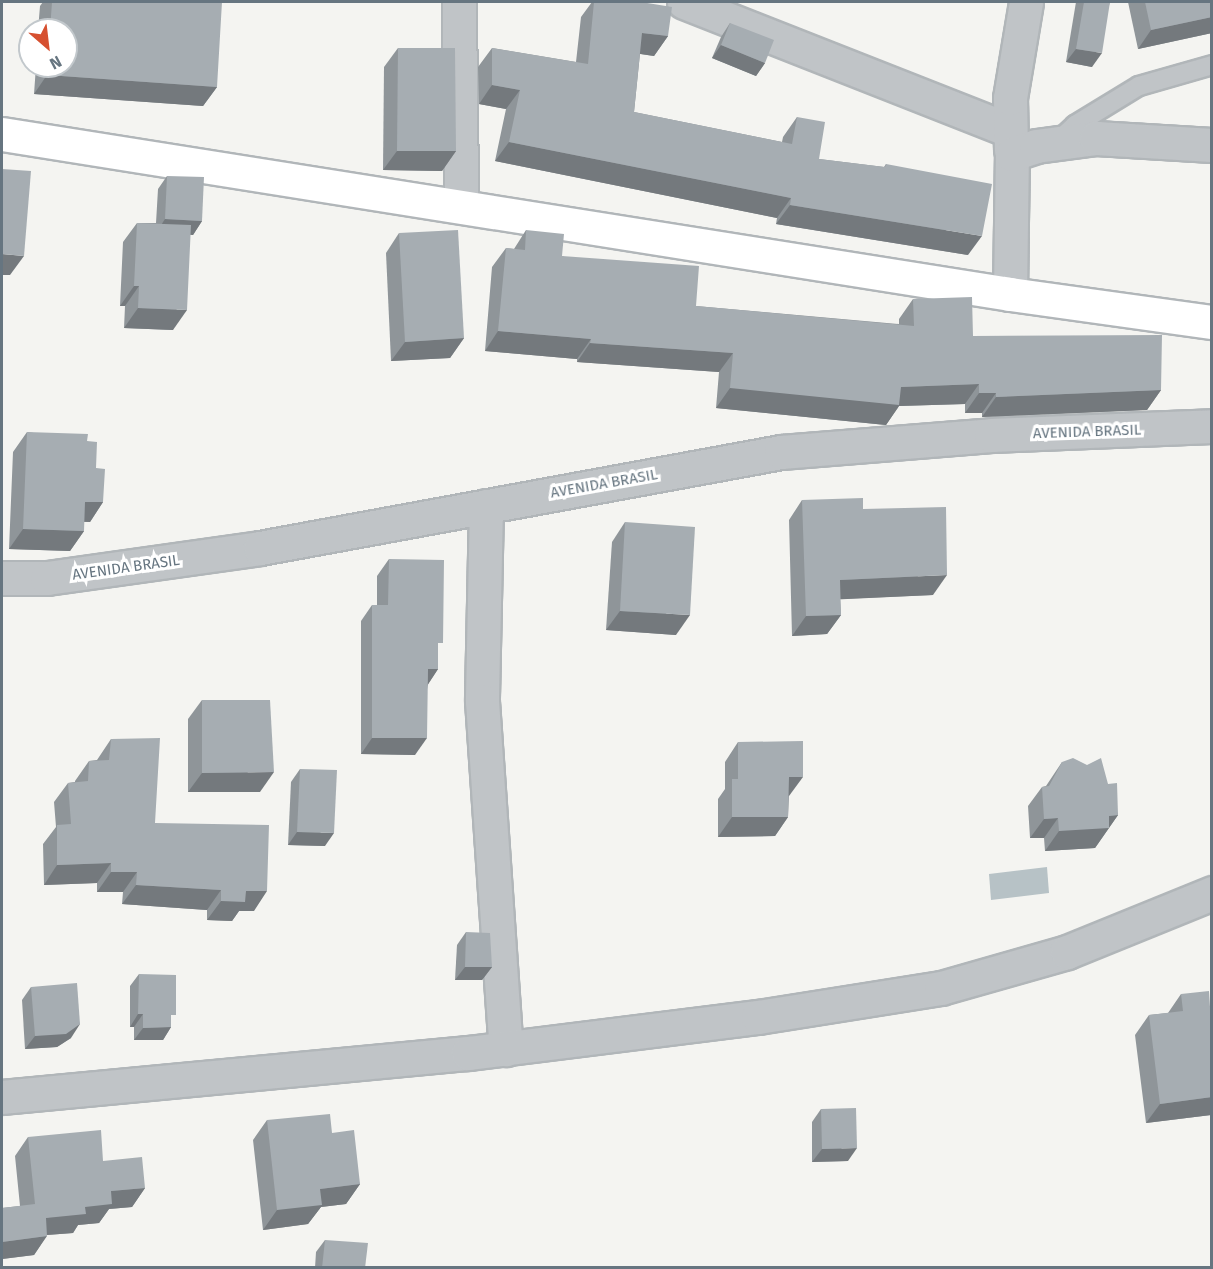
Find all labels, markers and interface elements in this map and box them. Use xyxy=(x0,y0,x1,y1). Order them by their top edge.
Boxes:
north arrow xyxy=(18,18,78,78)
text: N xyxy=(47,52,65,73)
street label: AVENIDA BRASIL xyxy=(1033,421,1141,443)
street label: AVENIDA BRASIL xyxy=(549,466,659,502)
street label: AVENIDA BRASIL xyxy=(71,552,181,584)

